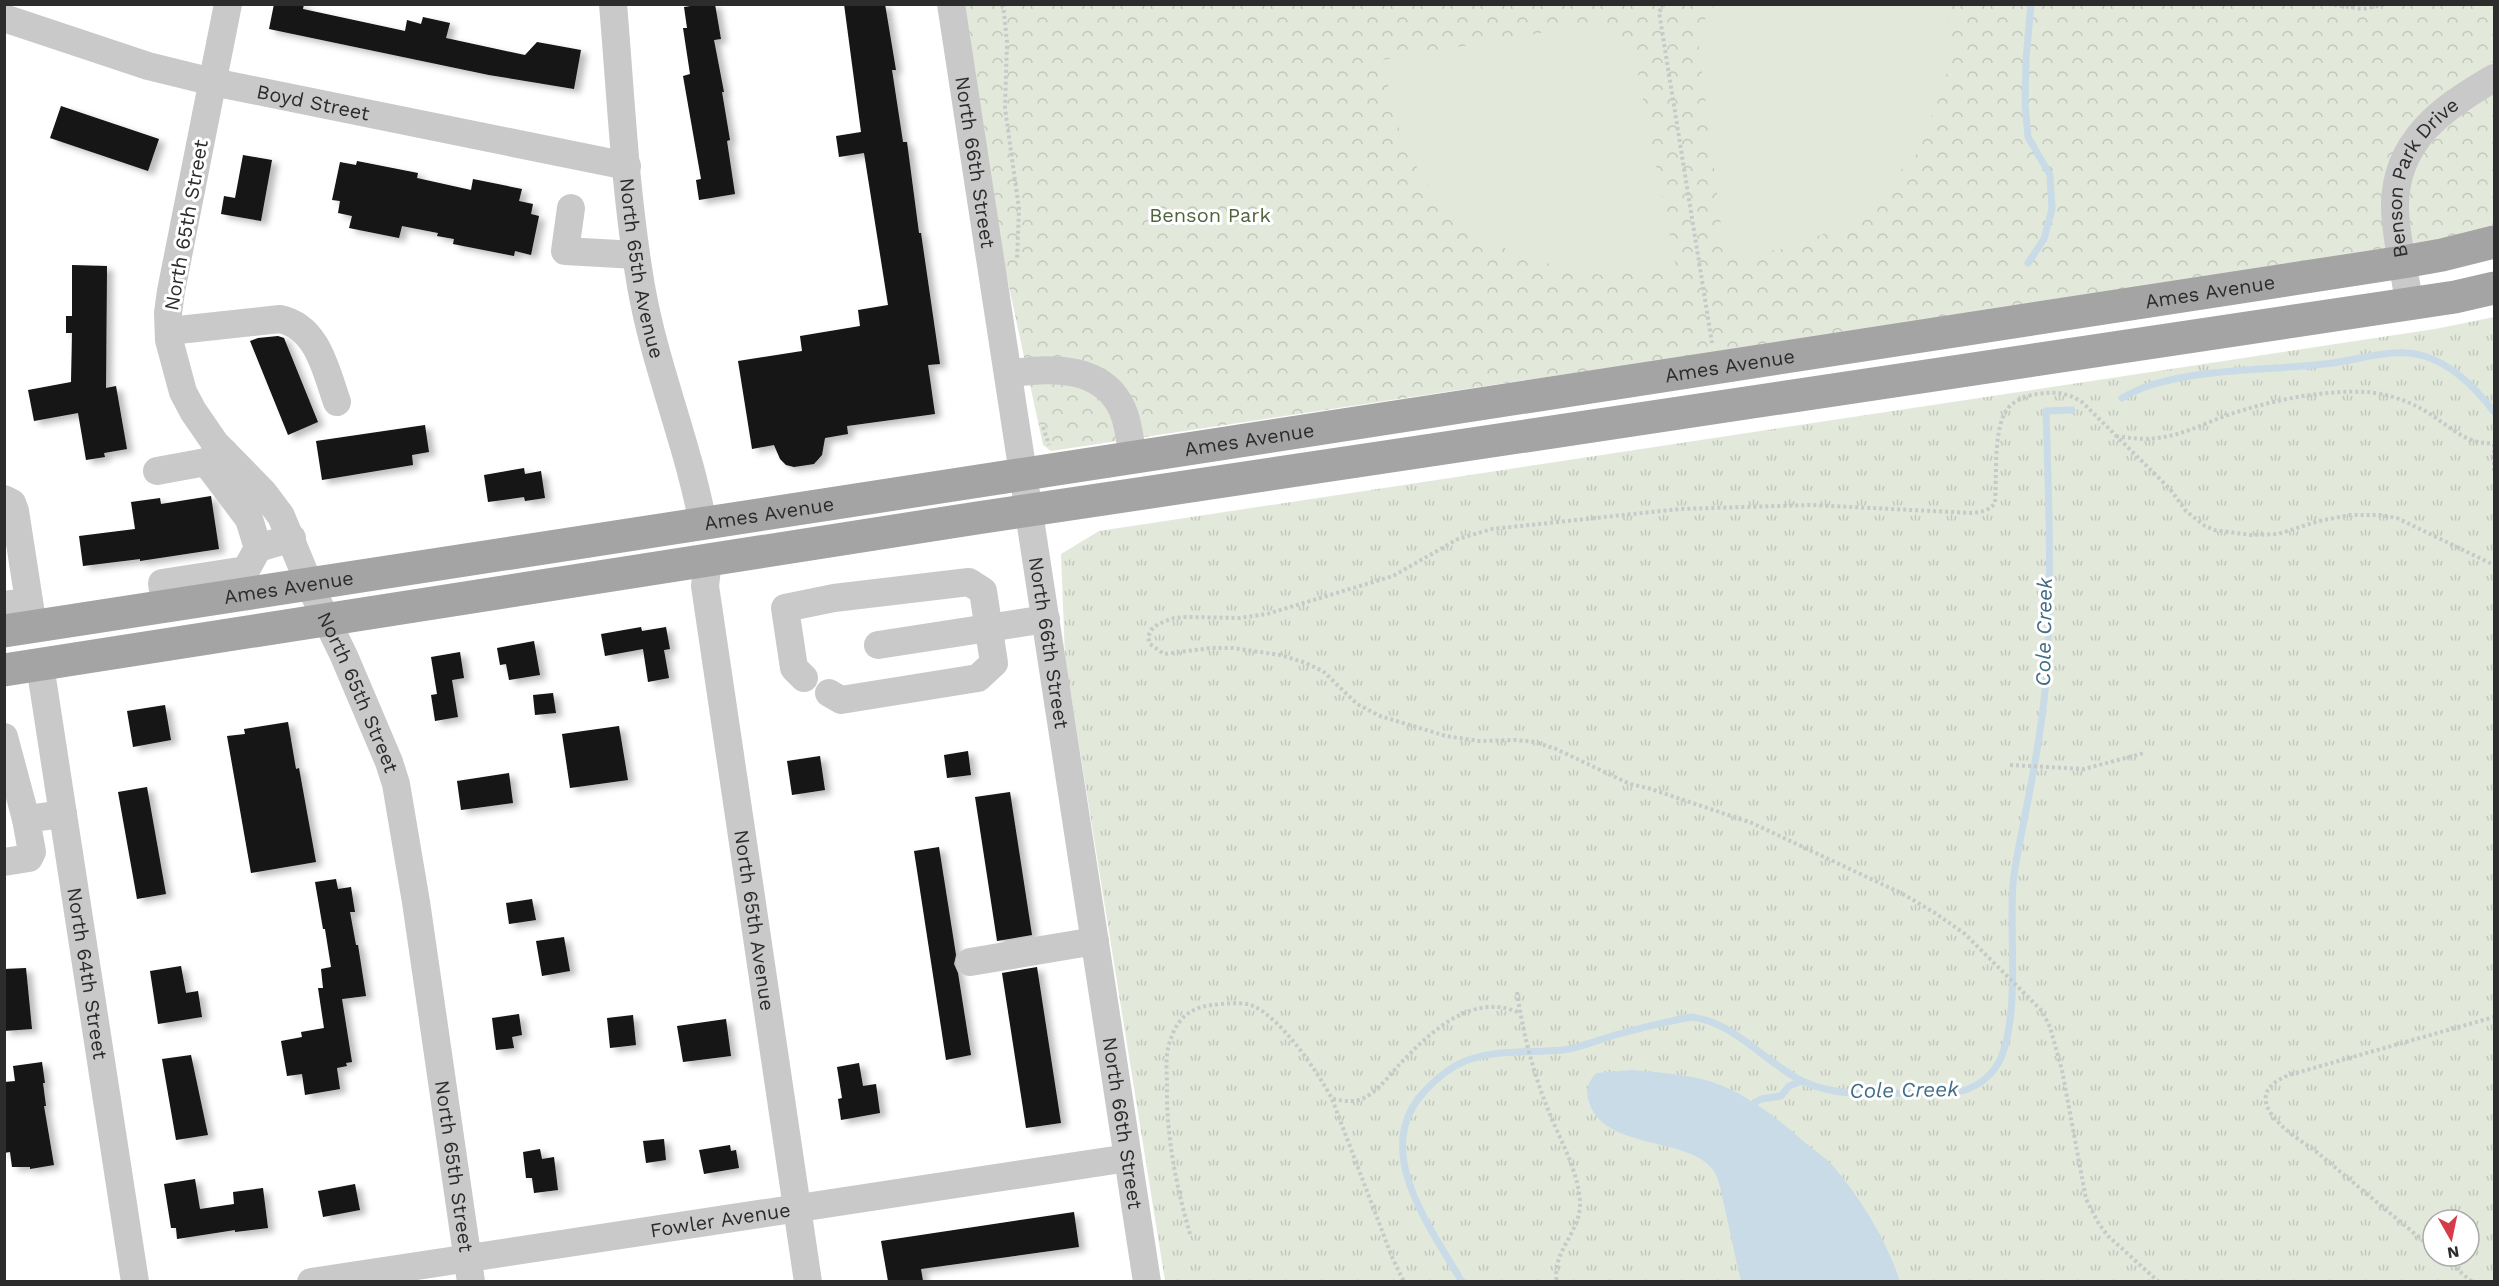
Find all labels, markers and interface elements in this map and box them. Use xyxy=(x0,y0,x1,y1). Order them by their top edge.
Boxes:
street label: North 66th Street xyxy=(950,74,1000,251)
street label: Boyd Street xyxy=(255,79,372,126)
street label: Benson Park Drive xyxy=(2383,92,2463,260)
street label: North 65th Street xyxy=(159,137,213,312)
street label: North 65th Avenue xyxy=(615,177,669,361)
park label: Benson Park xyxy=(1149,203,1271,227)
street label: Ames Avenue xyxy=(2143,270,2277,314)
street label: Ames Avenue xyxy=(1663,344,1796,387)
street label: Ames Avenue xyxy=(1183,418,1316,461)
street label: Ames Avenue xyxy=(702,492,836,535)
street label: North 66th Street xyxy=(1024,555,1074,731)
street label: Ames Avenue xyxy=(222,565,355,609)
water label: Cole Creek xyxy=(2030,577,2057,687)
street label: North 65th Street xyxy=(312,608,404,776)
street label: North 65th Avenue xyxy=(729,828,780,1013)
street label: North 64th Street xyxy=(62,886,113,1062)
street label: North 66th Street xyxy=(1098,1035,1148,1211)
water label: Cole Creek xyxy=(1849,1076,1959,1103)
street label: North 65th Street xyxy=(430,1079,479,1254)
street label: Fowler Avenue xyxy=(648,1197,792,1242)
north arrow xyxy=(2421,1208,2481,1268)
text: N xyxy=(2446,1242,2461,1263)

